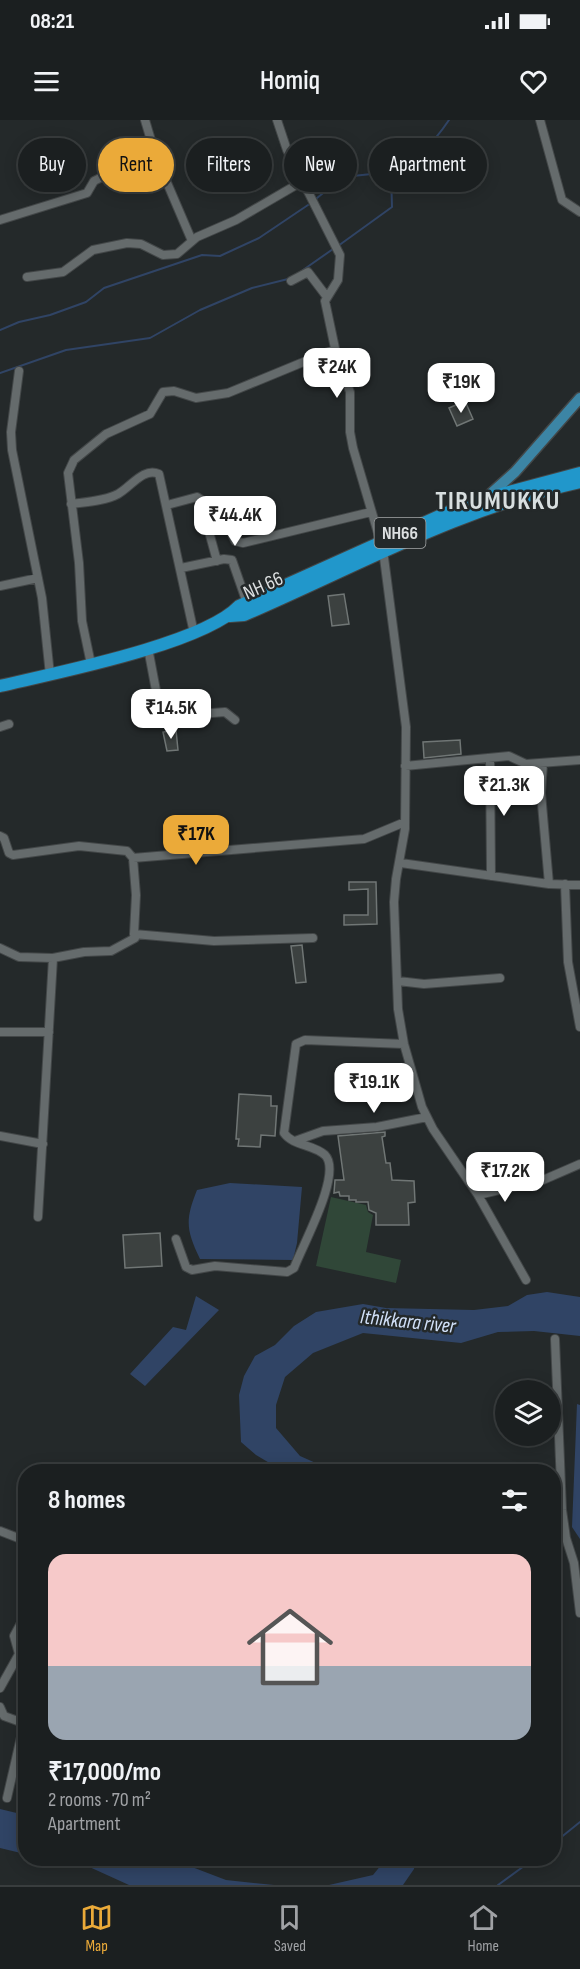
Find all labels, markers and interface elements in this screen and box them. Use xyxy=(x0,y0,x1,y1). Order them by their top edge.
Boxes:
text: 08:21 xyxy=(30,8,74,35)
icon: menu xyxy=(30,65,63,98)
text: Homiq xyxy=(260,65,320,97)
icon: heart xyxy=(517,65,550,98)
chip: Buy xyxy=(18,138,86,192)
chip: Rent xyxy=(98,138,174,192)
chip: Filters xyxy=(186,138,272,192)
chip: New xyxy=(284,138,357,192)
chip: Apartment xyxy=(369,138,487,192)
pin: ₹24K xyxy=(301,348,373,399)
text: ₹24K xyxy=(317,355,357,379)
pin: ₹19K xyxy=(425,363,497,414)
text: ₹19K xyxy=(442,370,480,394)
district label: TIRUMUKKU xyxy=(435,486,561,517)
pin: ₹44.4K xyxy=(186,496,284,547)
text: ₹44.4K xyxy=(208,503,262,527)
road number: NH66 xyxy=(374,518,426,548)
street label: NH 66 xyxy=(240,567,287,605)
pin: ₹14.5K xyxy=(122,689,220,740)
text: ₹14.5K xyxy=(145,696,197,720)
pin: ₹21.3K xyxy=(455,766,553,817)
text: ₹21.3K xyxy=(478,773,530,797)
pin: ₹17K xyxy=(160,815,232,866)
text: ₹17K xyxy=(177,822,215,846)
pin: ₹19.1K xyxy=(325,1063,423,1114)
text: ₹19.1K xyxy=(348,1070,400,1094)
pin: ₹17.2K xyxy=(456,1152,554,1203)
text: ₹17.2K xyxy=(480,1159,530,1183)
water label: Ithikkara river xyxy=(359,1304,458,1339)
map controls xyxy=(495,1380,561,1446)
button: layers xyxy=(495,1380,561,1446)
icon: filters xyxy=(498,1484,531,1517)
text: 8 homes xyxy=(48,1485,126,1516)
icon: home xyxy=(236,1593,344,1701)
text: ₹17,000/mo xyxy=(48,1757,161,1788)
text: 2 rooms · 70 m² xyxy=(48,1788,151,1812)
text: Apartment xyxy=(48,1812,121,1836)
tab: Map xyxy=(80,1901,113,1956)
tab: Saved xyxy=(273,1901,306,1956)
tab: Home xyxy=(467,1901,500,1956)

